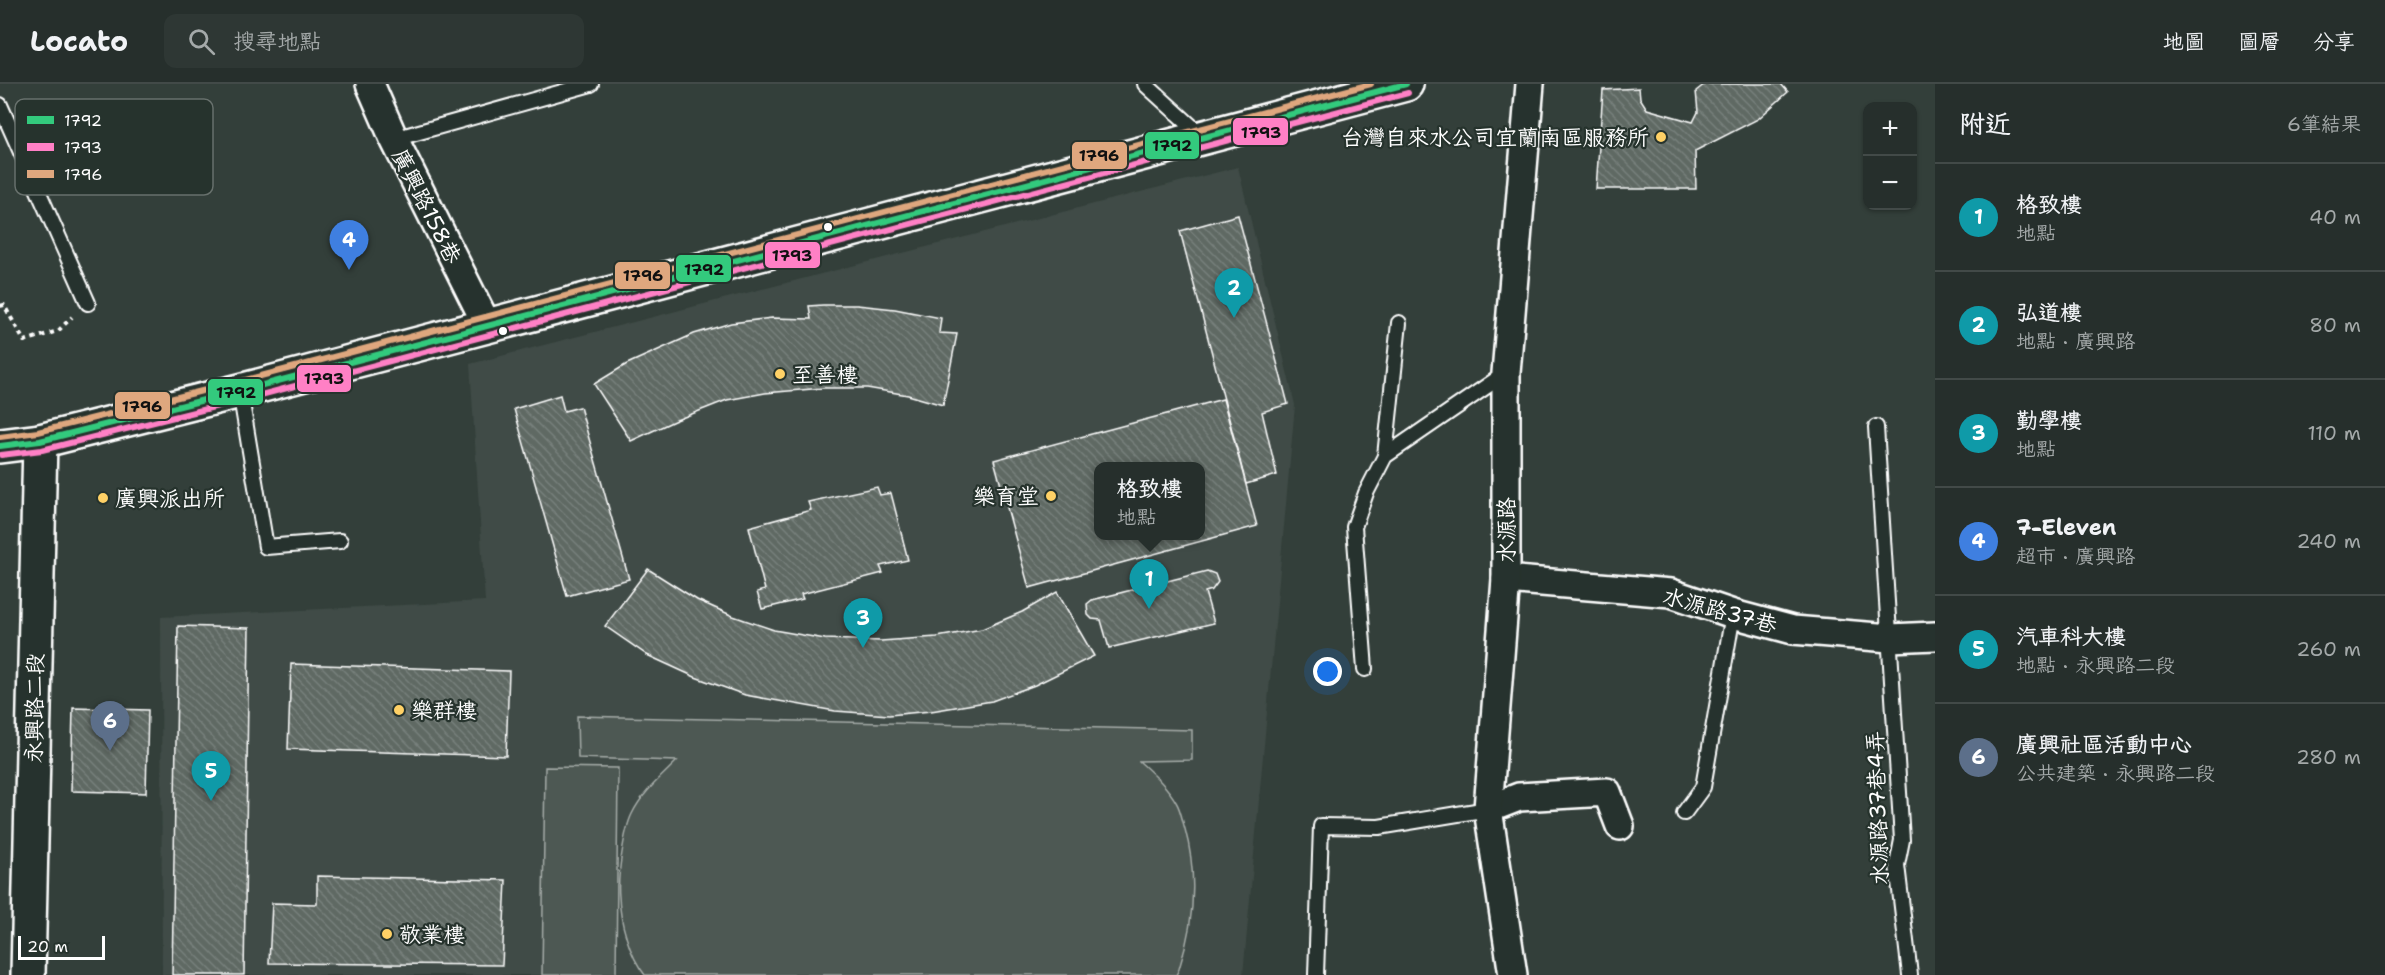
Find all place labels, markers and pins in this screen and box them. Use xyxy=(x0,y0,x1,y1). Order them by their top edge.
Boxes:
place label: 台灣自來水公司宜蘭南區服務所 xyxy=(1341,123,1649,152)
marker: 台灣自來水公司宜蘭南區服務所 xyxy=(1654,130,1668,144)
pin: 4 xyxy=(330,220,368,270)
unlabelled marker xyxy=(822,221,834,233)
pin: 2 xyxy=(1214,268,1254,318)
unlabelled marker xyxy=(497,325,509,337)
place label: 至善樓 xyxy=(792,360,858,389)
marker: 至善樓 xyxy=(773,367,787,381)
place label: 樂育堂 xyxy=(973,482,1039,511)
place label: 廣興派出所 xyxy=(115,484,225,513)
marker: 樂育堂 xyxy=(1044,489,1058,503)
marker: 廣興派出所 xyxy=(96,491,110,505)
pin: 1 xyxy=(1130,560,1168,609)
pin: 3 xyxy=(844,598,882,648)
place label: 樂群樓 xyxy=(411,696,477,725)
pin: 6 xyxy=(90,702,130,751)
marker: 樂群樓 xyxy=(392,703,406,717)
pin: 5 xyxy=(192,752,230,801)
place label: 敬業樓 xyxy=(399,920,465,949)
marker: 敬業樓 xyxy=(380,927,394,941)

